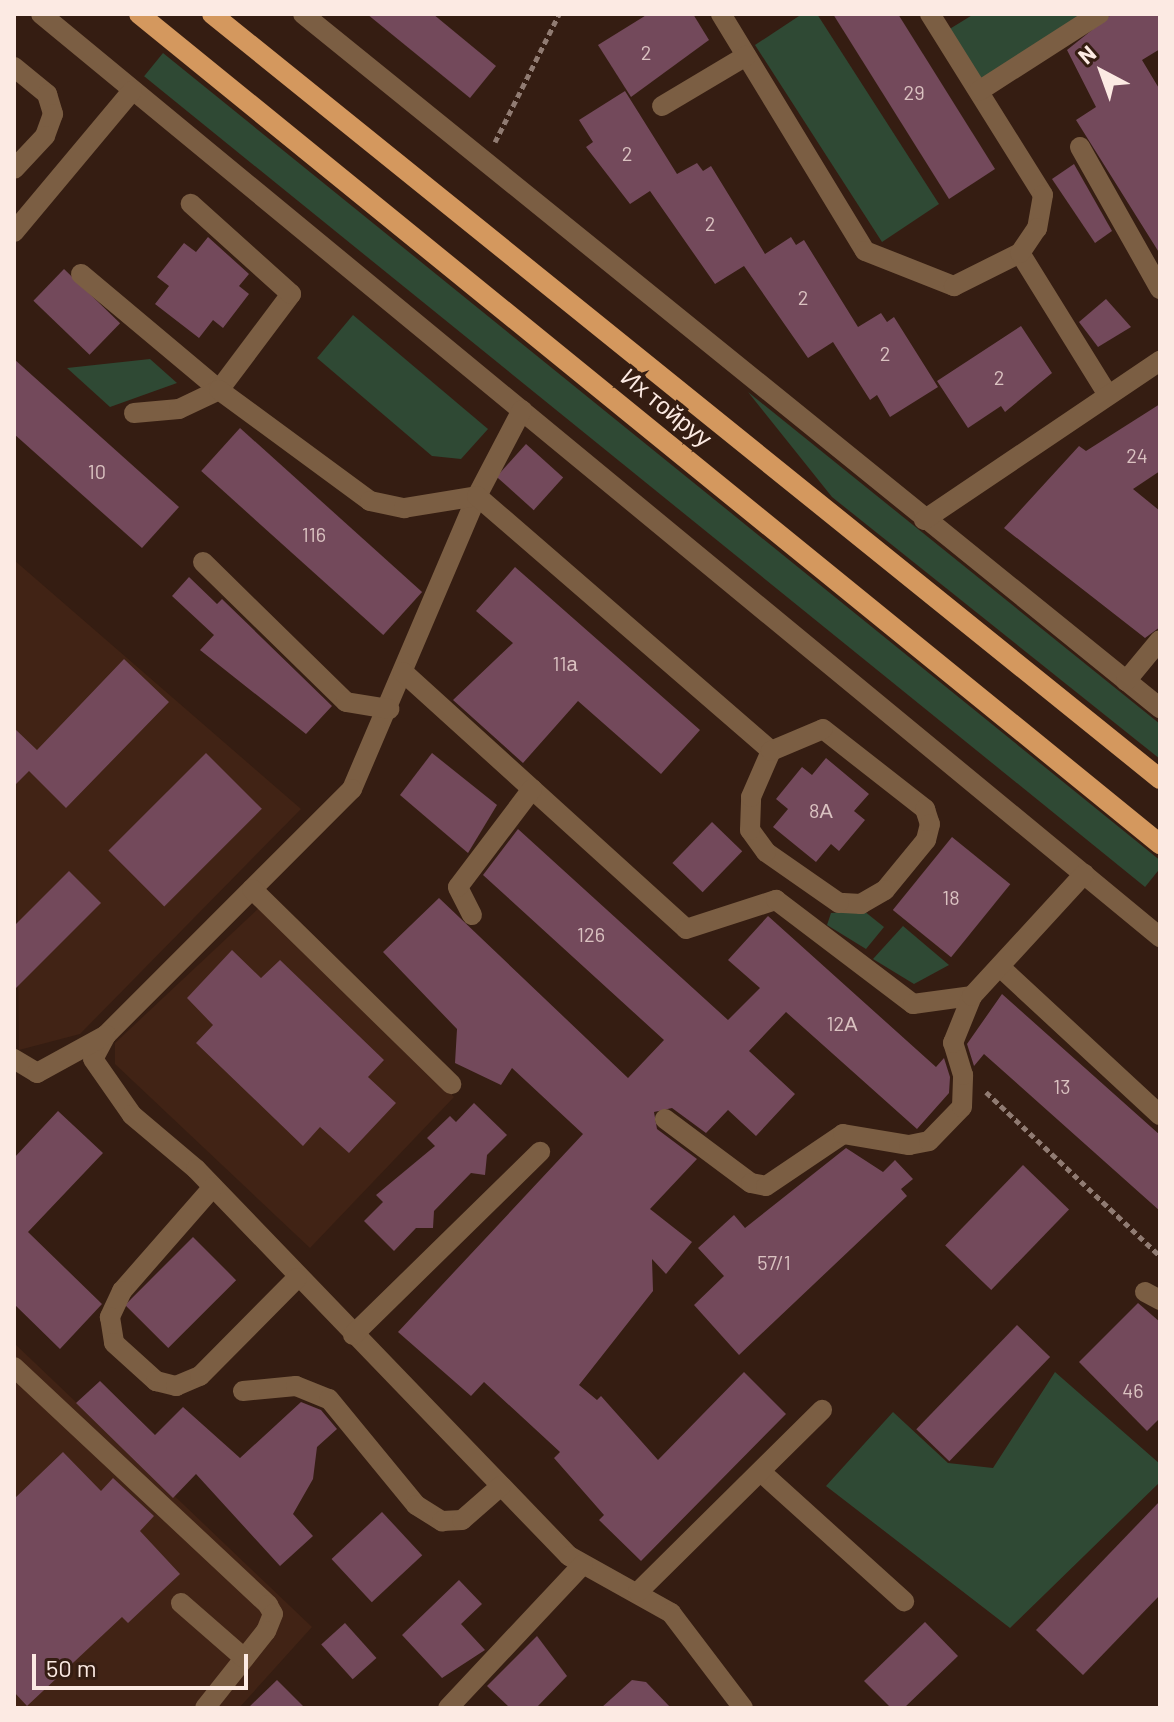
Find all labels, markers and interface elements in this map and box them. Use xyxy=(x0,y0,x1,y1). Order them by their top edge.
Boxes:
north arrow xyxy=(1062,32,1142,112)
text: N xyxy=(1072,39,1100,69)
house number: 2 xyxy=(641,40,651,64)
house number: 29 xyxy=(903,80,925,104)
house number: 2 xyxy=(622,141,632,165)
house number: 2 xyxy=(705,211,715,235)
house number: 2 xyxy=(798,285,808,309)
house number: 2 xyxy=(880,341,890,365)
street label: Их тойруу xyxy=(616,362,718,452)
house number: 2 xyxy=(994,365,1004,389)
house number: 24 xyxy=(1126,443,1148,467)
house number: 10 xyxy=(88,459,106,483)
house number: 116 xyxy=(302,522,326,546)
house number: 11а xyxy=(552,651,578,675)
house number: 8А xyxy=(809,798,833,822)
house number: 18 xyxy=(942,885,960,909)
house number: 126 xyxy=(577,922,605,946)
house number: 12А xyxy=(826,1011,858,1035)
house number: 13 xyxy=(1053,1074,1071,1098)
house number: 57/1 xyxy=(757,1250,791,1274)
house number: 46 xyxy=(1122,1378,1144,1402)
scale bar xyxy=(36,1638,252,1688)
text: 50 m xyxy=(46,1653,97,1682)

